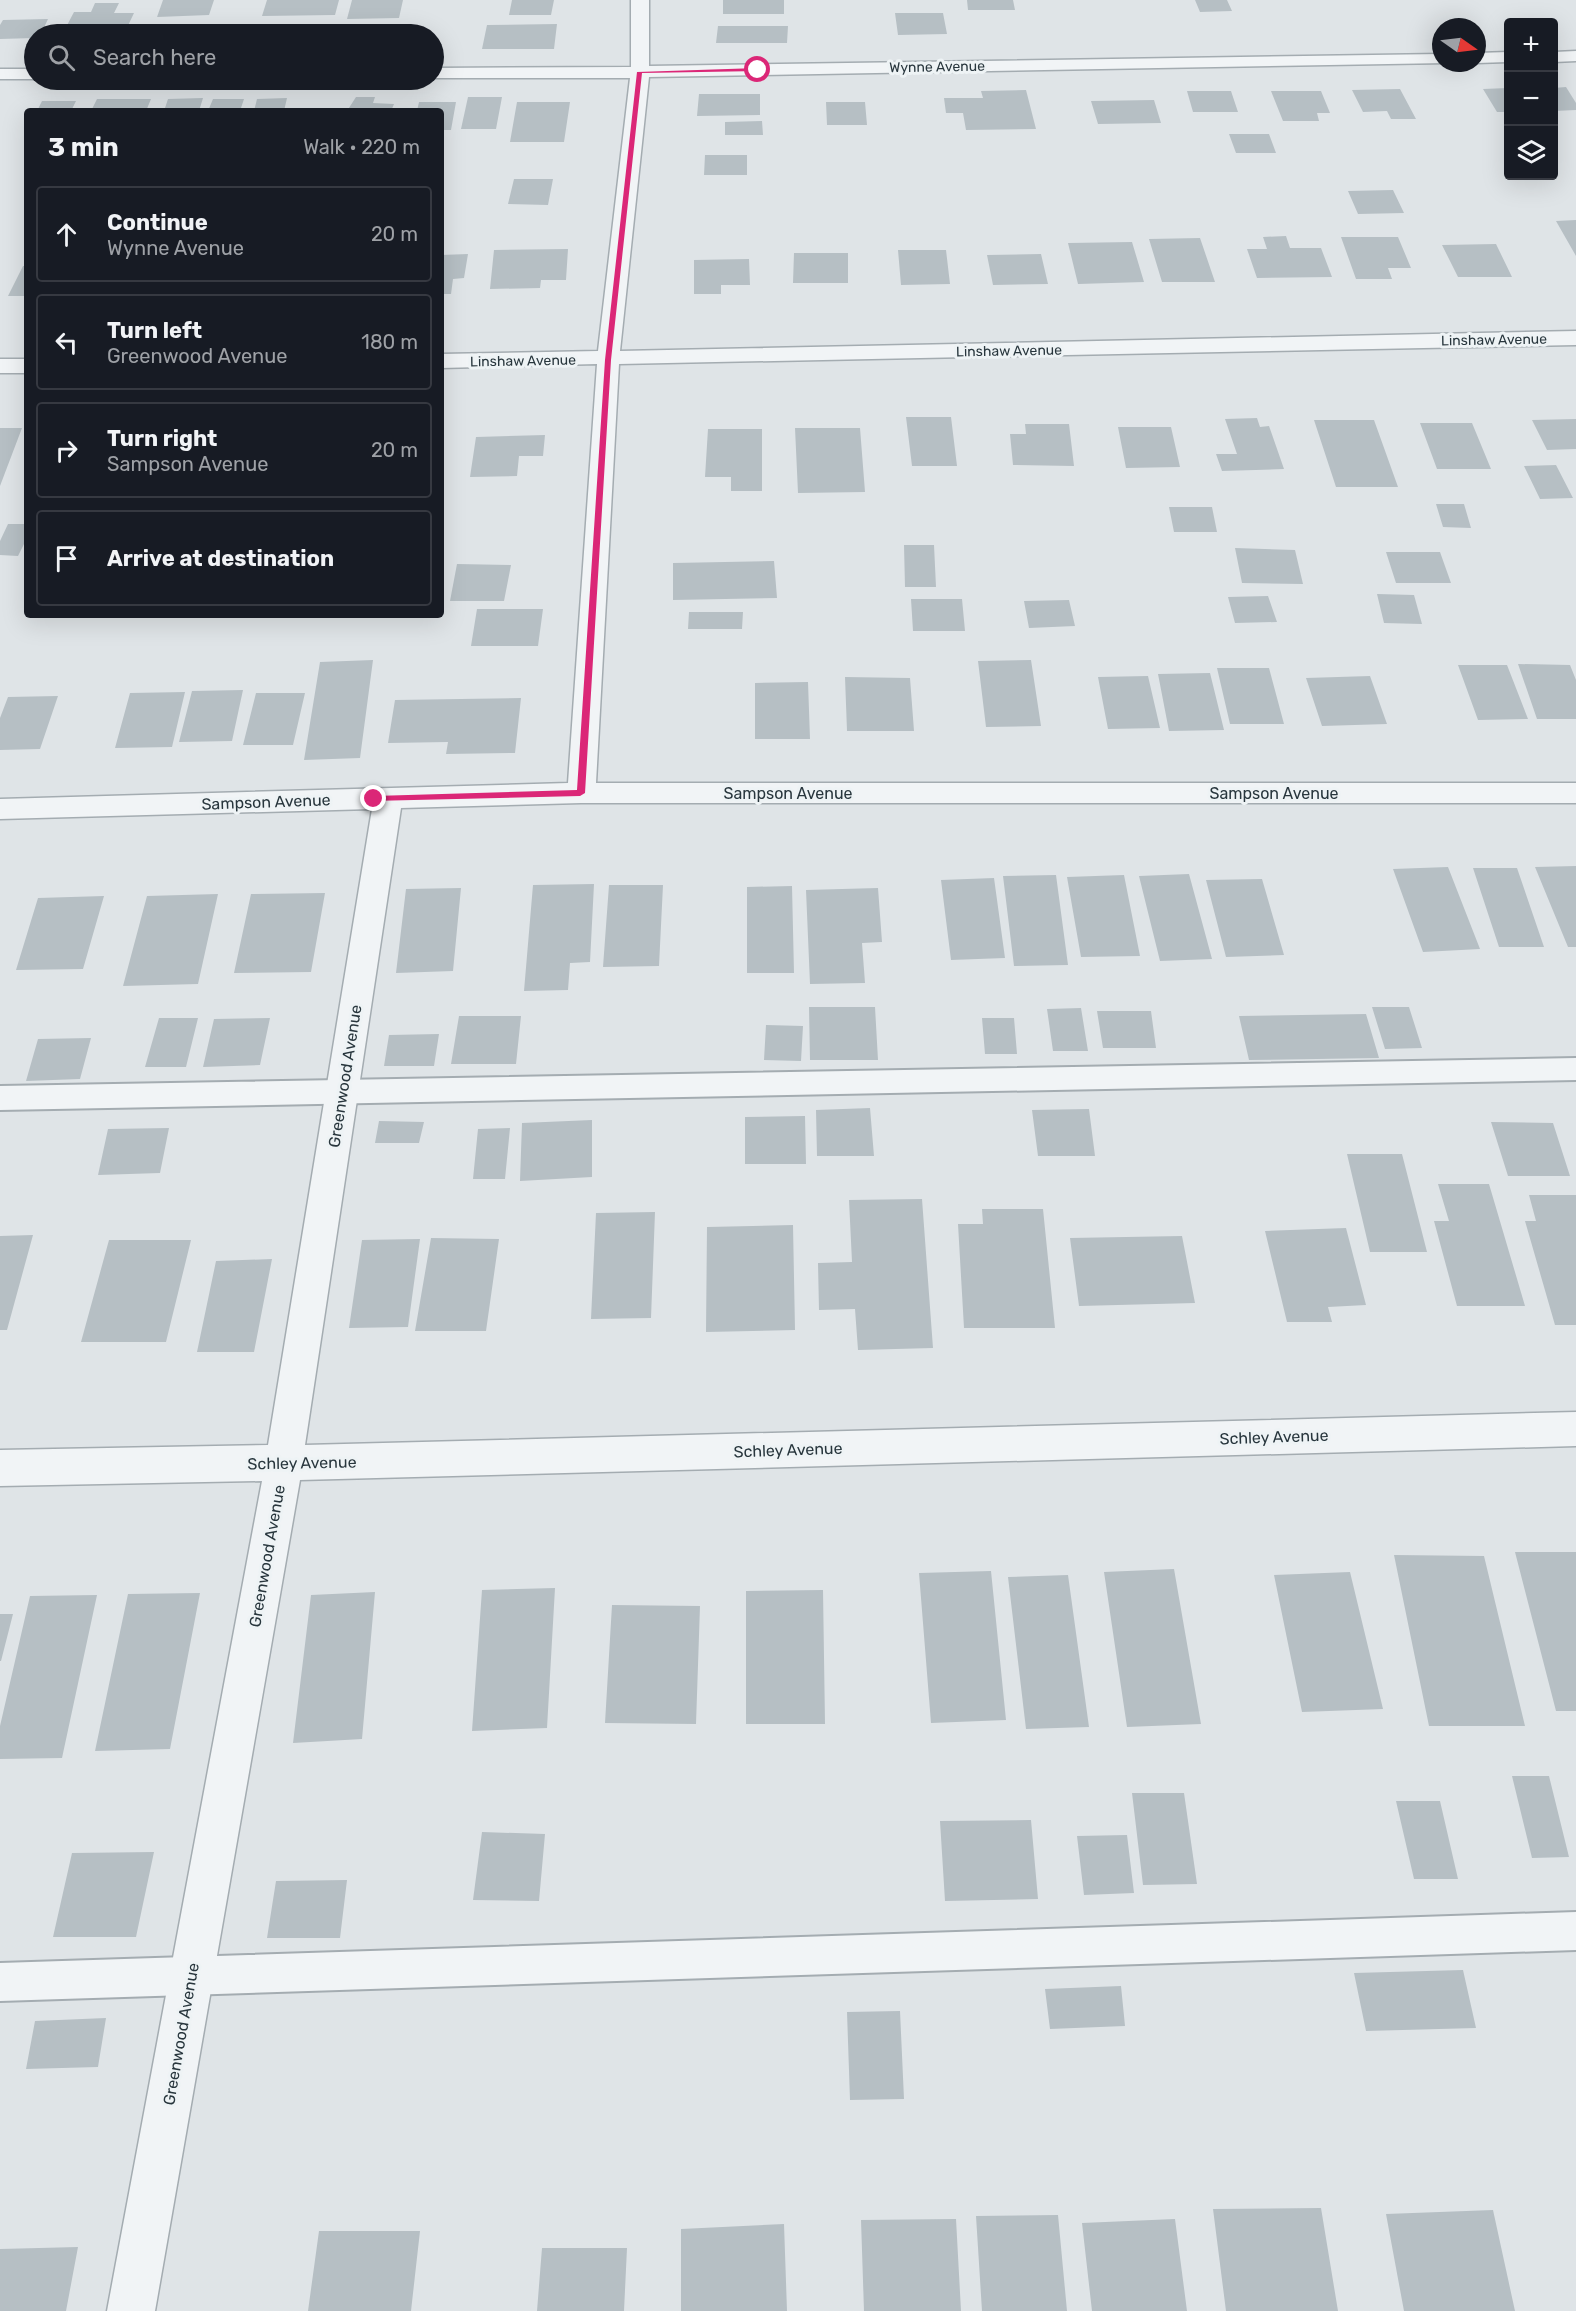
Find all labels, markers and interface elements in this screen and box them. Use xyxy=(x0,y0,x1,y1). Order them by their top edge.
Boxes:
north arrow xyxy=(1432,18,1486,72)
map controls xyxy=(1504,18,1558,180)
button: + xyxy=(1504,18,1558,72)
search box xyxy=(24,24,444,90)
icon: search xyxy=(45,41,78,74)
text: Search here xyxy=(93,44,216,71)
route start xyxy=(744,56,770,82)
street label: Wynne Avenue xyxy=(889,58,985,76)
button: − xyxy=(1504,72,1558,126)
button: layers xyxy=(1504,126,1558,180)
text: 3 min xyxy=(48,132,119,163)
text: Walk · 220 m xyxy=(303,135,420,159)
text: Continue xyxy=(107,209,208,236)
icon: ahead xyxy=(50,218,83,251)
text: 20 m xyxy=(371,222,418,246)
text: Wynne Avenue xyxy=(107,236,244,260)
text: Turn left xyxy=(107,317,202,344)
icon: left xyxy=(50,326,83,359)
text: 180 m xyxy=(361,330,418,354)
street label: Linshaw Avenue xyxy=(1441,331,1547,349)
street label: Linshaw Avenue xyxy=(956,342,1062,360)
text: Greenwood Avenue xyxy=(107,344,287,368)
street label: Linshaw Avenue xyxy=(470,352,576,370)
text: Turn right xyxy=(107,425,217,452)
icon: right xyxy=(50,434,83,467)
text: 20 m xyxy=(371,438,418,462)
text: Sampson Avenue xyxy=(107,452,268,476)
icon: arrive xyxy=(50,542,83,575)
text: Arrive at destination xyxy=(107,545,334,572)
street label: Sampson Avenue xyxy=(723,784,853,803)
street label: Sampson Avenue xyxy=(1209,784,1339,803)
route end xyxy=(360,785,386,811)
street label: Sampson Avenue xyxy=(201,790,331,814)
street label: Greenwood Avenue xyxy=(324,1003,366,1149)
street label: Schley Avenue xyxy=(1219,1426,1329,1448)
street label: Schley Avenue xyxy=(733,1439,843,1461)
street label: Schley Avenue xyxy=(247,1453,357,1473)
street label: Greenwood Avenue xyxy=(245,1483,289,1629)
street label: Greenwood Avenue xyxy=(159,1961,203,2107)

